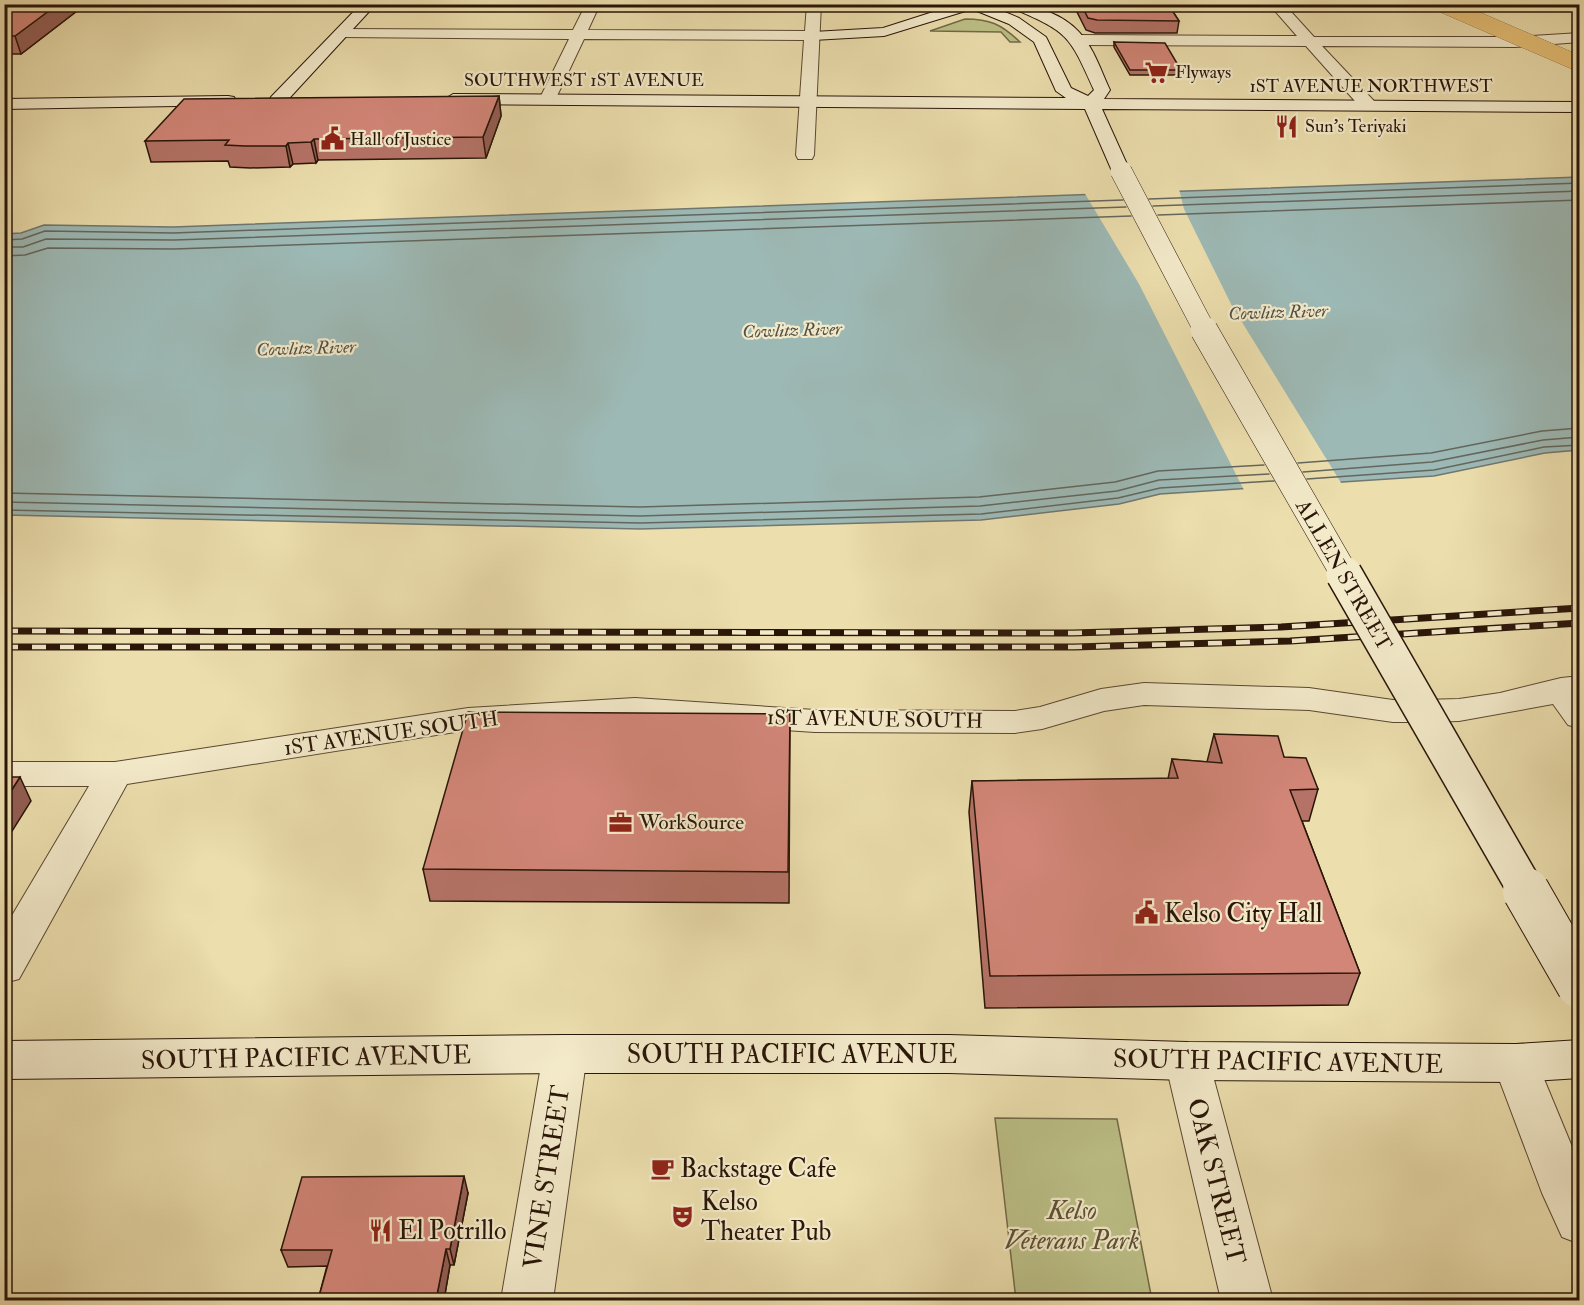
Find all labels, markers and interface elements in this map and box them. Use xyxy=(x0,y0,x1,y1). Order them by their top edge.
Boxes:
supermarket icon: Flyways xyxy=(1144,59,1170,85)
place label: Flyways xyxy=(1175,61,1231,84)
street label: SOUTHWEST 1ST AVENUE xyxy=(464,69,704,92)
street label: 1ST AVENUE NORTHWEST xyxy=(1249,75,1493,98)
restaurant icon: Sun's Teriyaki xyxy=(1274,113,1300,139)
place label: Sun's Teriyaki xyxy=(1305,115,1407,138)
public building icon: Hall of Justice xyxy=(319,126,345,152)
place label: Hall of Justice xyxy=(350,128,452,151)
water label: Cowlitz River xyxy=(1228,299,1329,326)
water label: Cowlitz River xyxy=(742,317,843,344)
water label: Cowlitz River xyxy=(256,335,357,362)
street label: ALLEN STREET xyxy=(1289,494,1398,656)
street label: 1ST AVENUE SOUTH xyxy=(767,704,983,735)
street label: 1ST AVENUE SOUTH xyxy=(282,705,500,762)
office icon: WorkSource xyxy=(608,809,634,835)
place label: WorkSource xyxy=(638,809,744,836)
place label: Kelso City Hall xyxy=(1164,898,1323,930)
public building icon: Kelso City Hall xyxy=(1133,900,1159,926)
street label: SOUTH PACIFIC AVENUE xyxy=(141,1039,471,1077)
street label: SOUTH PACIFIC AVENUE xyxy=(627,1039,957,1071)
street label: SOUTH PACIFIC AVENUE xyxy=(1113,1043,1443,1081)
street label: VINE STREET xyxy=(517,1083,577,1271)
street label: OAK STREET xyxy=(1180,1095,1252,1268)
place label: Backstage Cafe xyxy=(680,1153,837,1185)
cafe icon: Backstage Cafe xyxy=(649,1155,675,1181)
place label: Kelso Theater Pub xyxy=(701,1186,831,1248)
park label: Kelso Veterans Park xyxy=(1005,1195,1139,1257)
theatre icon: Kelso Theater Pub xyxy=(670,1203,696,1229)
place label: El Potrillo xyxy=(398,1215,507,1247)
restaurant icon: El Potrillo xyxy=(367,1217,393,1243)

